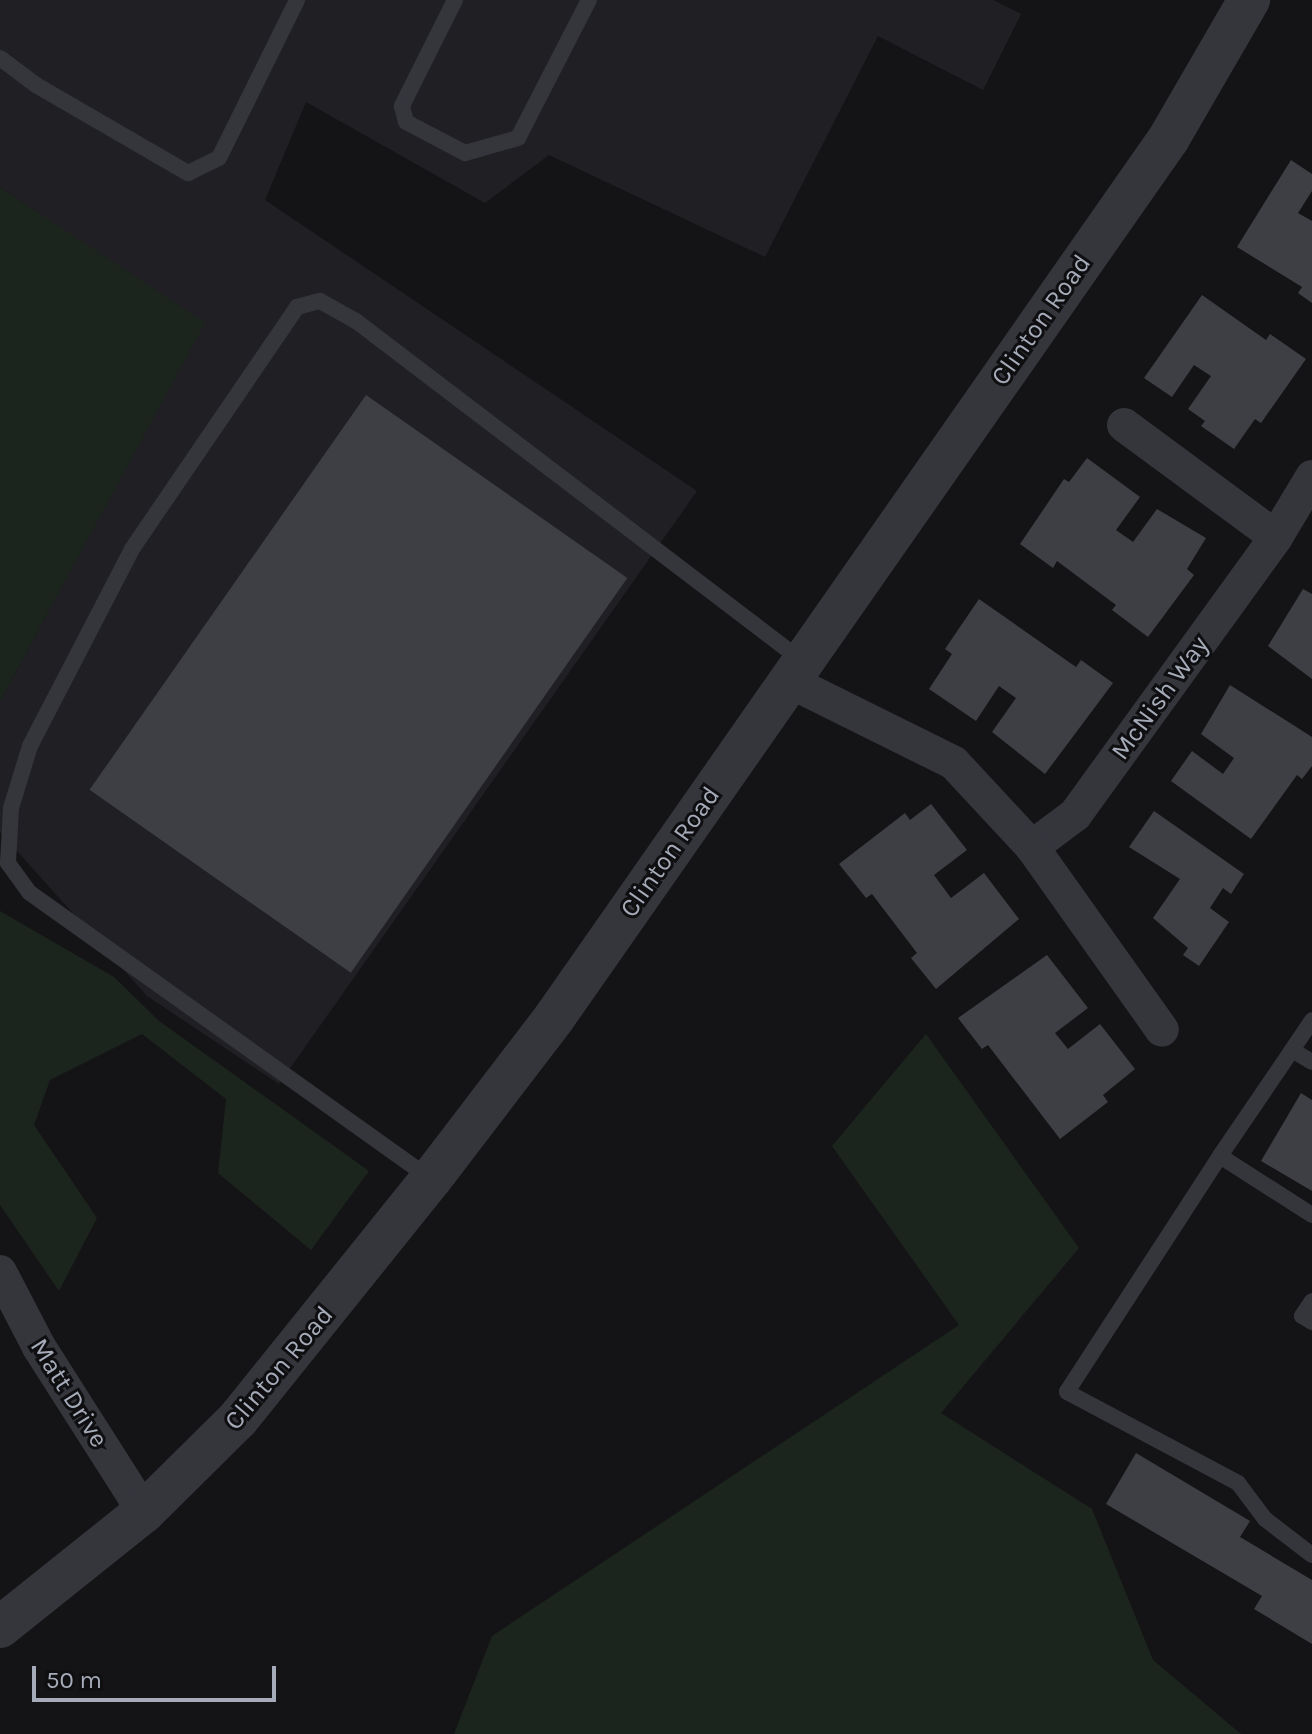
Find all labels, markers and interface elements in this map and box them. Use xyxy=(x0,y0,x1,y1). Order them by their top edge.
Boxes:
street label: Clinton Road xyxy=(985,249,1097,391)
street label: McNish Way xyxy=(1105,630,1215,766)
street label: Clinton Road xyxy=(614,781,726,923)
street label: Clinton Road xyxy=(218,1300,340,1436)
street label: Matt Drive xyxy=(23,1333,115,1453)
scale bar xyxy=(36,1650,280,1700)
text: 50 m xyxy=(46,1666,102,1694)

